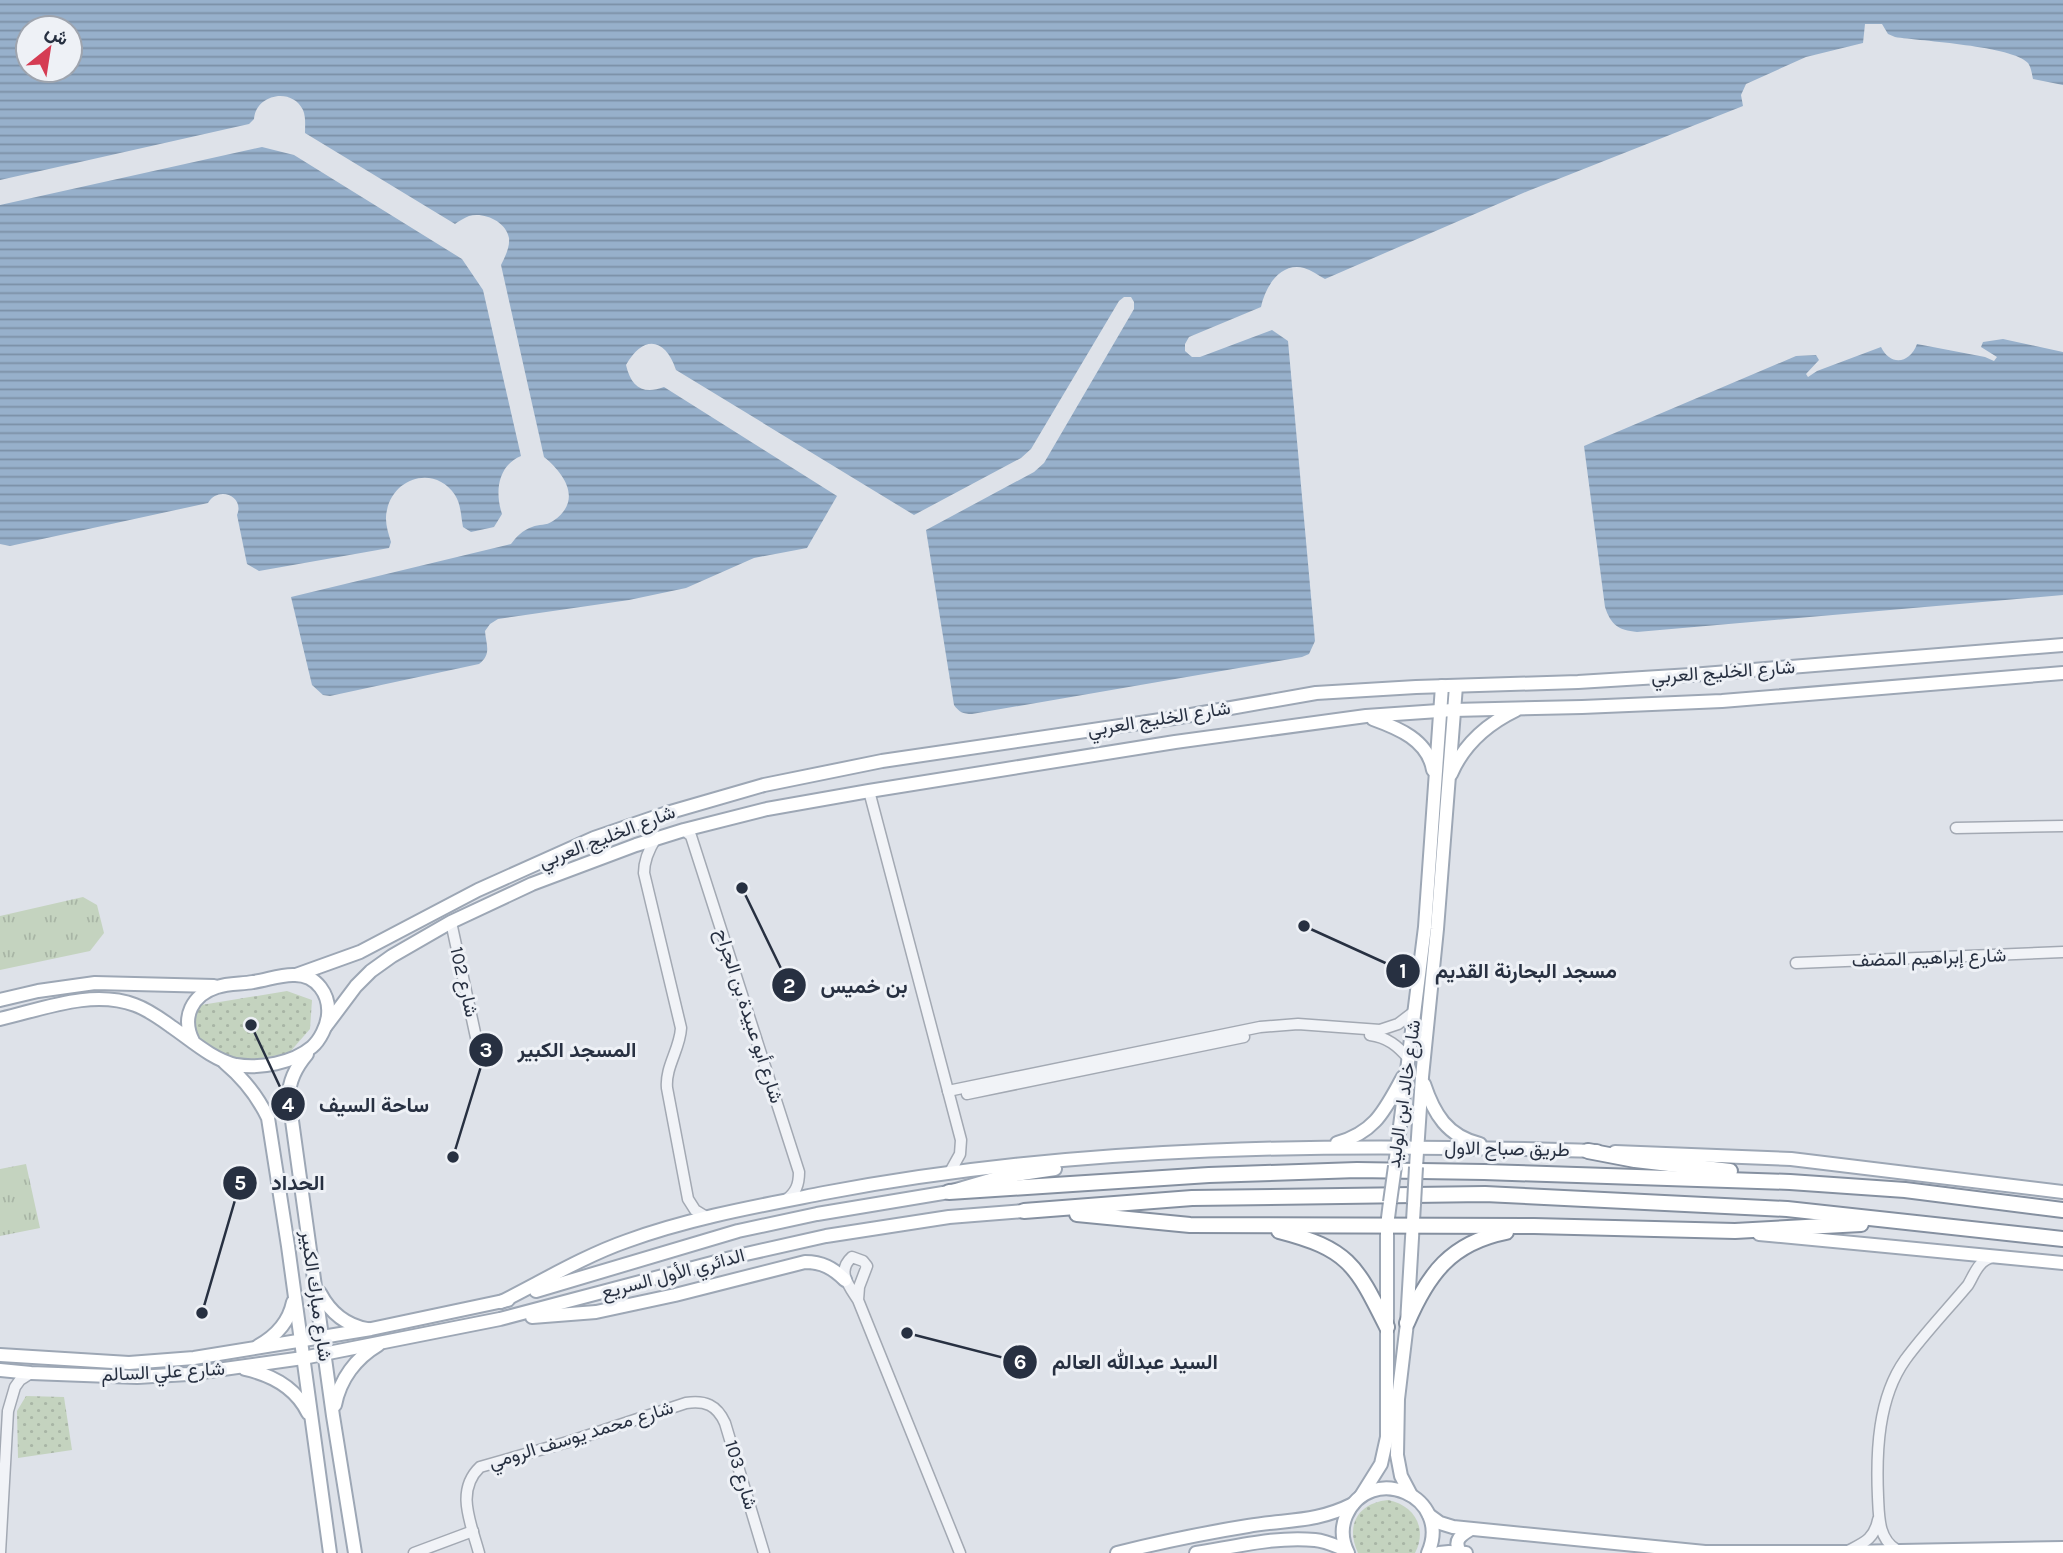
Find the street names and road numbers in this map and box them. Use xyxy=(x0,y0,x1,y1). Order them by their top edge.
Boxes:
street label: شارع الخليج العربي xyxy=(1650,656,1796,692)
street label: شارع الخليج العربي xyxy=(1086,697,1233,745)
street label: شارع الخليج العربي xyxy=(536,801,680,877)
street label: شارع أبو عبيدة بن الجراح xyxy=(709,926,788,1106)
street label: شارع إبراهيم المضف xyxy=(1851,944,2007,973)
street label: شارع 102 xyxy=(444,945,483,1019)
street label: شارع خالد ابن الوليد xyxy=(1383,1018,1426,1170)
street label: طريق صباح الاول xyxy=(1444,1137,1570,1162)
street label: شارع مبارك الكبير xyxy=(295,1228,336,1363)
street label: الدائري الأول السريع xyxy=(599,1244,748,1308)
street label: شارع علي السالم xyxy=(101,1358,226,1390)
street label: شارع محمد يوسف الرومي xyxy=(486,1396,677,1477)
street label: شارع 103 xyxy=(719,1438,762,1513)

